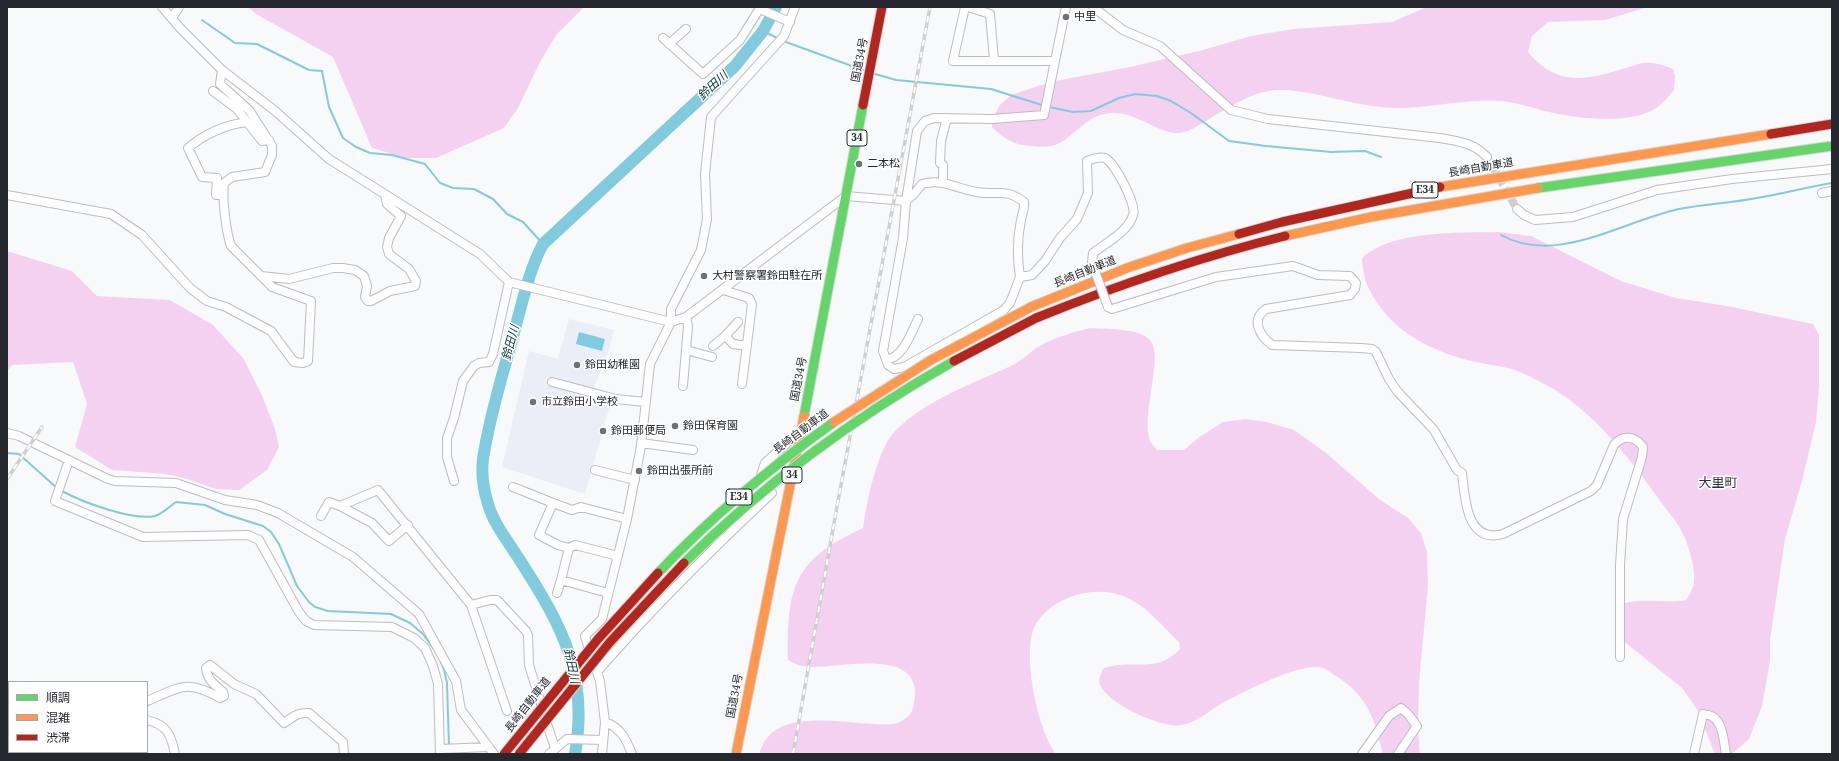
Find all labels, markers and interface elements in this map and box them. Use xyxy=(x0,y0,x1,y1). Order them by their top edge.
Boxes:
place label: 中里 xyxy=(1074,10,1096,24)
marker: 中里 xyxy=(1061,12,1071,22)
street label: 国道34号 xyxy=(849,37,871,83)
water label: 鈴田川 xyxy=(695,68,731,104)
road number: 34 xyxy=(847,130,867,146)
street label: 長崎自動車道 xyxy=(1447,156,1515,180)
place label: 二本松 xyxy=(867,157,900,171)
marker: 二本松 xyxy=(854,159,864,169)
road number: E34 xyxy=(1412,182,1438,198)
street label: 長崎自動車道 xyxy=(1052,254,1118,290)
place label: 大村警察署鈴田駐在所 xyxy=(712,269,822,283)
marker: 大村警察署鈴田駐在所 xyxy=(699,271,709,281)
water label: 鈴田川 xyxy=(499,324,523,362)
street label: 国道34号 xyxy=(788,356,810,402)
place label: 鈴田幼稚園 xyxy=(585,358,640,372)
marker: 鈴田幼稚園 xyxy=(572,360,582,370)
place label: 市立鈴田小学校 xyxy=(541,395,618,409)
marker: 市立鈴田小学校 xyxy=(528,397,538,407)
street label: 長崎自動車道 xyxy=(771,407,831,457)
place label: 鈴田保育園 xyxy=(683,419,738,433)
marker: 鈴田保育園 xyxy=(670,421,680,431)
place label: 鈴田郵便局 xyxy=(611,424,666,438)
marker: 鈴田郵便局 xyxy=(598,426,608,436)
place label: 鈴田出張所前 xyxy=(647,464,713,478)
marker: 鈴田出張所前 xyxy=(634,466,644,476)
road number: 34 xyxy=(782,467,802,483)
district label: 大里町 xyxy=(1699,475,1737,491)
road number: E34 xyxy=(726,489,752,505)
water label: 鈴田川 xyxy=(560,647,582,685)
street label: 国道34号 xyxy=(724,673,746,719)
street label: 長崎自動車道 xyxy=(502,675,554,735)
legend xyxy=(8,681,148,753)
text: 順調 xyxy=(46,689,70,706)
text: 混雑 xyxy=(46,709,70,726)
text: 渋滞 xyxy=(46,729,70,746)

